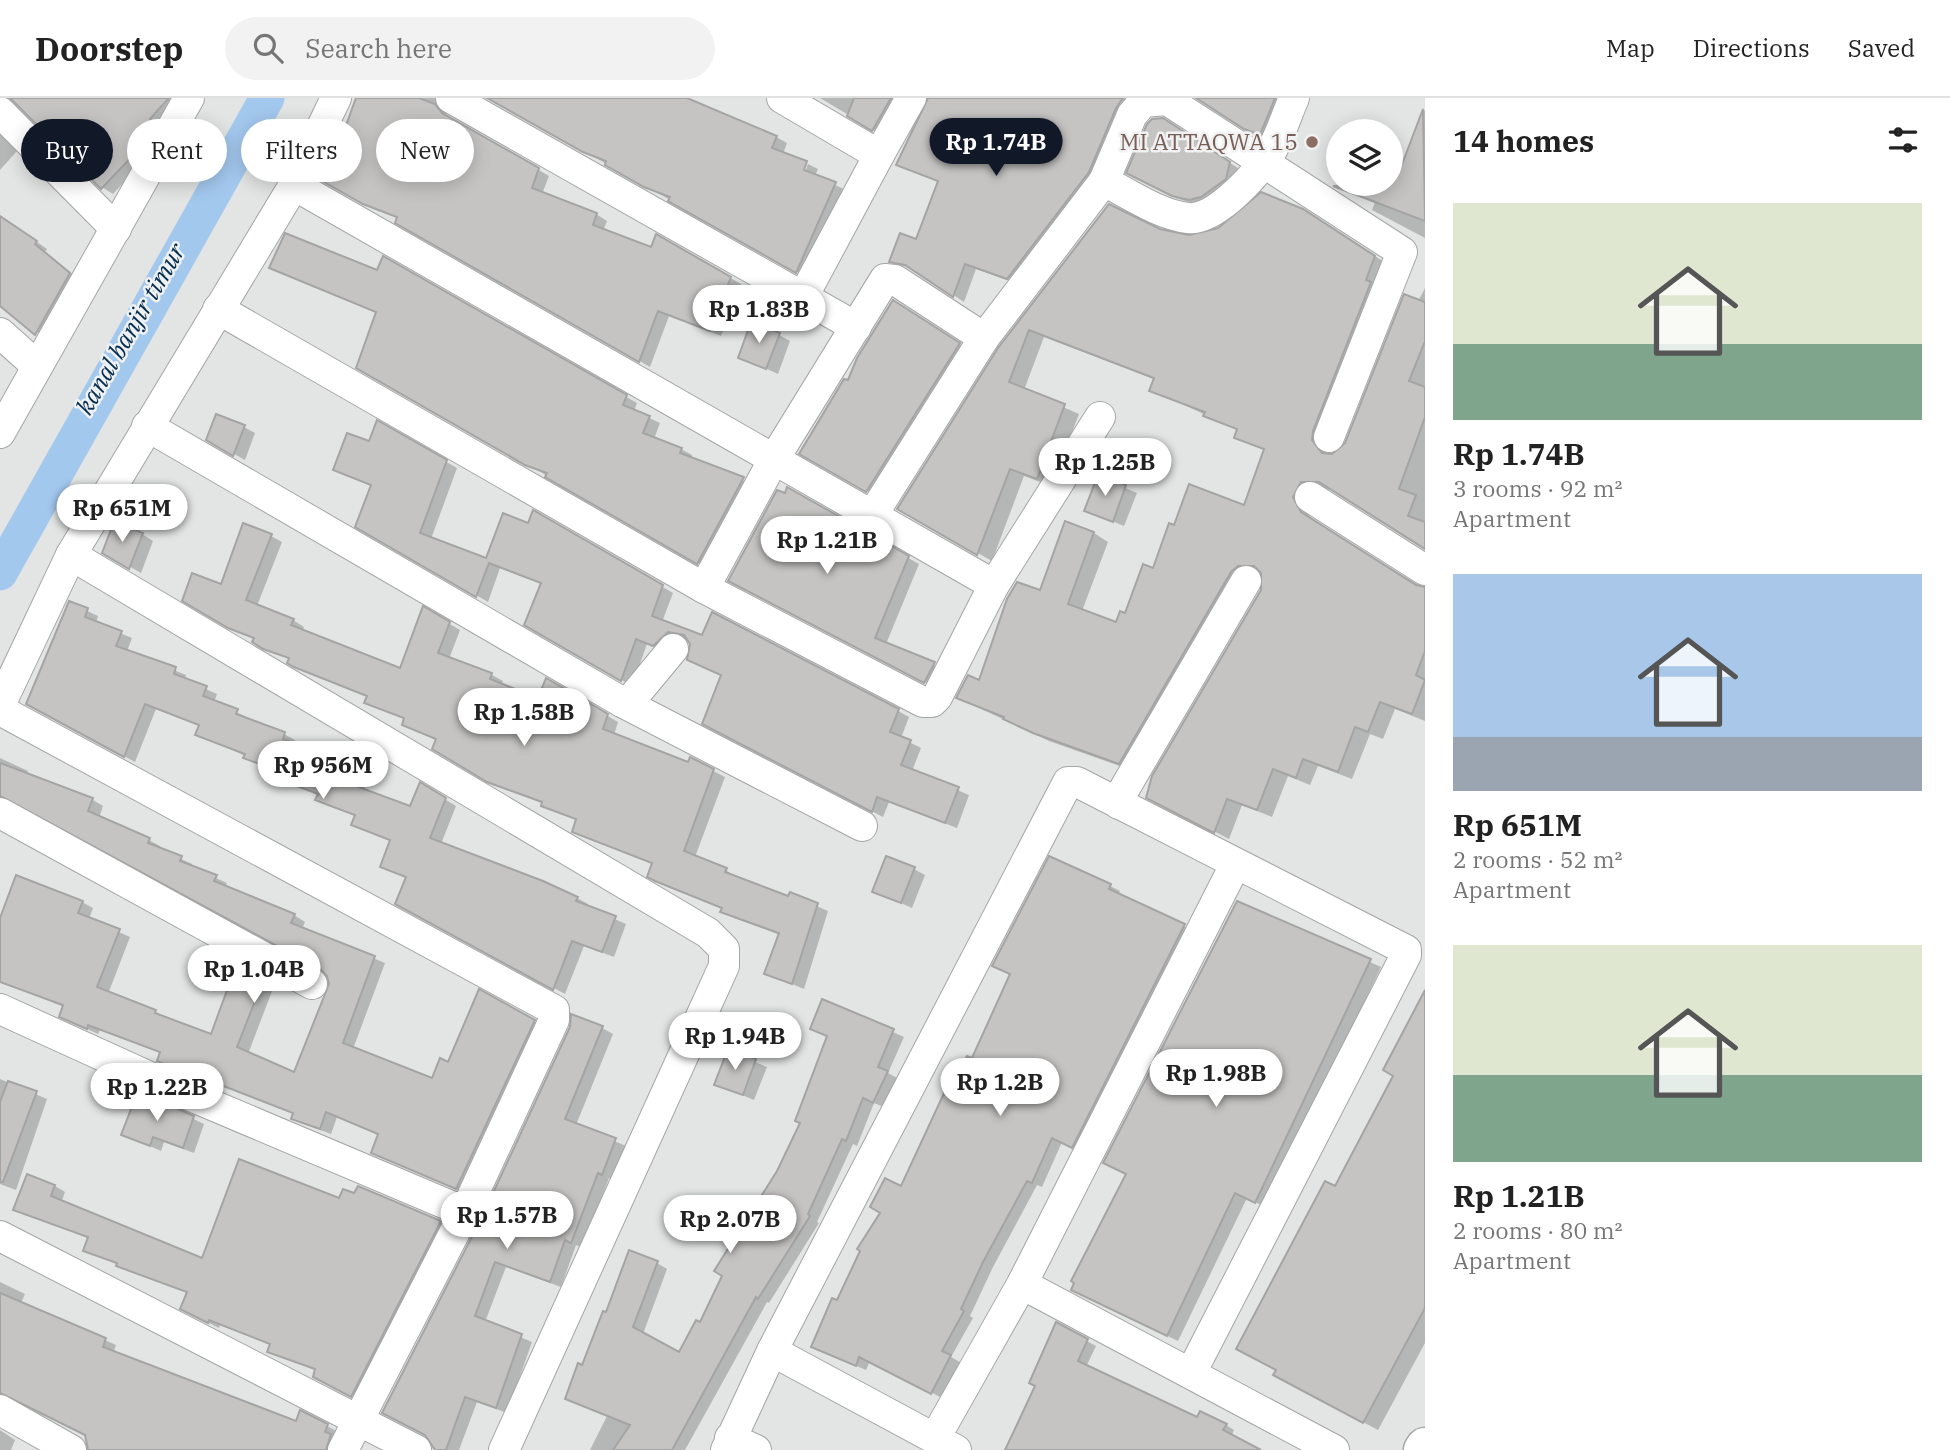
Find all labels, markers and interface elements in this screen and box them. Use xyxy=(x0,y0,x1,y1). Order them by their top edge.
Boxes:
search box xyxy=(225,17,715,80)
text: Doorstep xyxy=(35,27,183,70)
icon: search xyxy=(249,29,287,67)
text: Search here xyxy=(305,31,452,65)
text: Map xyxy=(1606,32,1655,64)
text: Directions xyxy=(1693,32,1810,64)
text: Saved xyxy=(1848,32,1915,64)
pin: Rp 1.74B xyxy=(924,118,1068,178)
chip: Buy xyxy=(21,119,113,182)
chip: Rent xyxy=(127,119,227,182)
chip: Filters xyxy=(241,119,362,182)
chip: New xyxy=(376,119,474,182)
map controls xyxy=(1326,119,1403,196)
button: layers xyxy=(1326,119,1403,196)
text: 14 homes xyxy=(1453,121,1594,160)
icon: filters xyxy=(1884,121,1922,159)
text: Rp 1.74B xyxy=(946,126,1046,156)
place label: MI ATTAQWA 15 xyxy=(1119,126,1298,156)
marker: MI ATTAQWA 15 xyxy=(1304,134,1320,150)
water label: kanal banjir timur xyxy=(68,236,193,420)
icon: home xyxy=(1625,248,1751,374)
pin: Rp 1.83B xyxy=(687,286,831,345)
text: Rp 1.83B xyxy=(709,293,809,323)
text: Rp 1.74B xyxy=(1453,434,1585,473)
pin: Rp 1.25B xyxy=(1033,438,1177,498)
text: Rp 1.25B xyxy=(1055,446,1155,476)
text: 3 rooms · 92 m² xyxy=(1453,473,1623,503)
pin: Rp 651M xyxy=(57,484,187,544)
text: Rp 651M xyxy=(73,492,171,522)
text: Apartment xyxy=(1453,503,1571,533)
pin: Rp 1.21B xyxy=(755,517,899,576)
text: Rp 1.21B xyxy=(777,524,877,554)
icon: home xyxy=(1625,619,1751,745)
pin: Rp 1.58B xyxy=(452,688,596,748)
text: Rp 1.58B xyxy=(474,696,574,726)
pin: Rp 956M xyxy=(258,742,388,801)
text: Rp 956M xyxy=(274,749,372,779)
text: Rp 651M xyxy=(1453,805,1582,844)
text: 2 rooms · 52 m² xyxy=(1453,844,1623,874)
text: Apartment xyxy=(1453,874,1571,904)
pin: Rp 1.04B xyxy=(182,946,326,1005)
text: Rp 1.04B xyxy=(204,953,304,983)
icon: home xyxy=(1625,990,1751,1116)
pin: Rp 1.94B xyxy=(663,1012,807,1072)
text: Rp 1.94B xyxy=(685,1020,785,1050)
pin: Rp 1.98B xyxy=(1144,1049,1288,1109)
text: Rp 1.98B xyxy=(1166,1057,1266,1087)
pin: Rp 1.2B xyxy=(935,1058,1065,1118)
pin: Rp 1.22B xyxy=(85,1063,229,1123)
text: Rp 1.2B xyxy=(956,1066,1044,1096)
text: Rp 1.22B xyxy=(107,1071,207,1101)
text: Rp 1.21B xyxy=(1453,1176,1585,1215)
pin: Rp 1.57B xyxy=(435,1192,579,1251)
pin: Rp 2.07B xyxy=(658,1196,802,1255)
text: Rp 1.57B xyxy=(457,1199,557,1229)
text: Rp 2.07B xyxy=(680,1203,780,1233)
text: 2 rooms · 80 m² xyxy=(1453,1215,1623,1245)
text: Apartment xyxy=(1453,1245,1571,1275)

